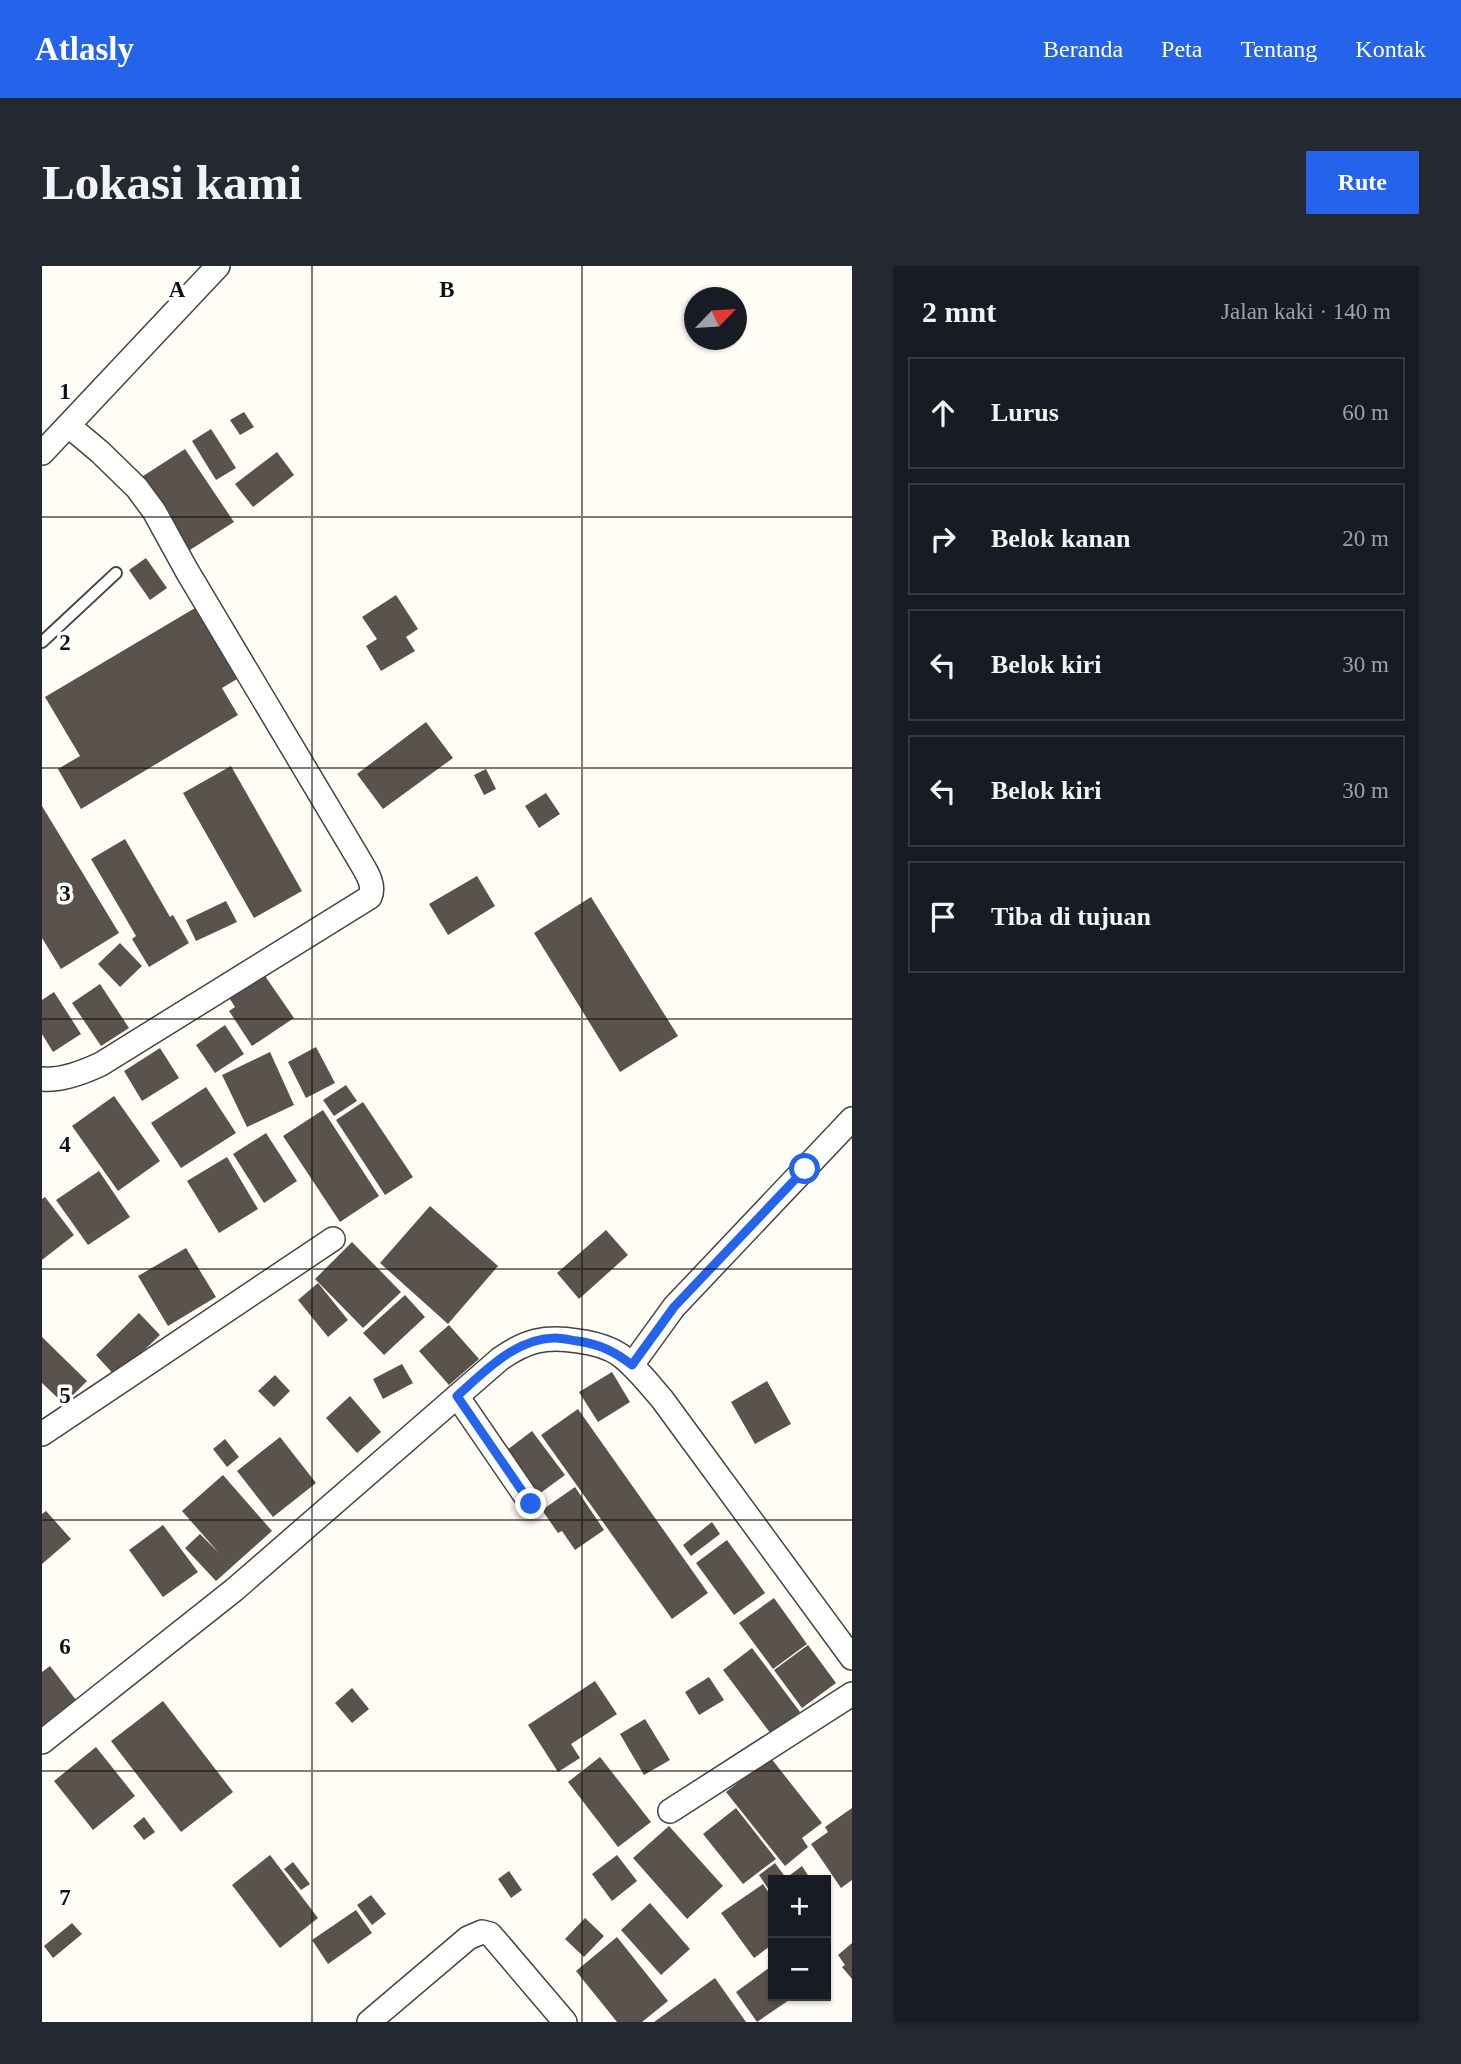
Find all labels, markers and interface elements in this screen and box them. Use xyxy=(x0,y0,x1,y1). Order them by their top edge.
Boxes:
text: Atlasly xyxy=(35,31,134,67)
text: Beranda xyxy=(1043,36,1123,62)
text: Peta xyxy=(1161,36,1202,62)
text: Tentang xyxy=(1240,36,1317,62)
text: Kontak xyxy=(1355,36,1426,62)
button: Rute xyxy=(1306,151,1419,214)
text: Lokasi kami xyxy=(42,155,302,210)
text: A xyxy=(169,277,186,302)
text: B xyxy=(439,277,455,302)
north arrow xyxy=(684,287,747,350)
text: 2 mnt xyxy=(922,295,996,328)
text: Jalan kaki · 140 m xyxy=(1221,299,1391,324)
text: 1 xyxy=(59,379,71,404)
icon: ahead xyxy=(924,394,962,432)
text: Lurus xyxy=(991,398,1059,427)
text: 60 m xyxy=(1342,400,1389,425)
icon: right xyxy=(924,520,962,558)
text: Belok kanan xyxy=(991,524,1130,553)
text: 20 m xyxy=(1342,526,1389,551)
text: 2 xyxy=(59,630,71,655)
icon: left xyxy=(924,646,962,684)
text: Belok kiri xyxy=(991,650,1102,679)
text: 30 m xyxy=(1342,652,1389,677)
icon: left xyxy=(924,772,962,810)
text: Belok kiri xyxy=(991,776,1102,805)
text: 30 m xyxy=(1342,778,1389,803)
text: 3 xyxy=(59,881,71,906)
icon: arrive xyxy=(924,898,962,936)
text: Tiba di tujuan xyxy=(991,902,1151,931)
text: 4 xyxy=(59,1132,71,1157)
route start xyxy=(789,1153,820,1184)
text: 5 xyxy=(59,1383,71,1408)
route end xyxy=(515,1488,546,1519)
text: 6 xyxy=(59,1634,71,1659)
map controls xyxy=(768,1875,831,2001)
button: + xyxy=(768,1875,831,1938)
text: 7 xyxy=(59,1885,71,1910)
button: − xyxy=(768,1938,831,2001)

